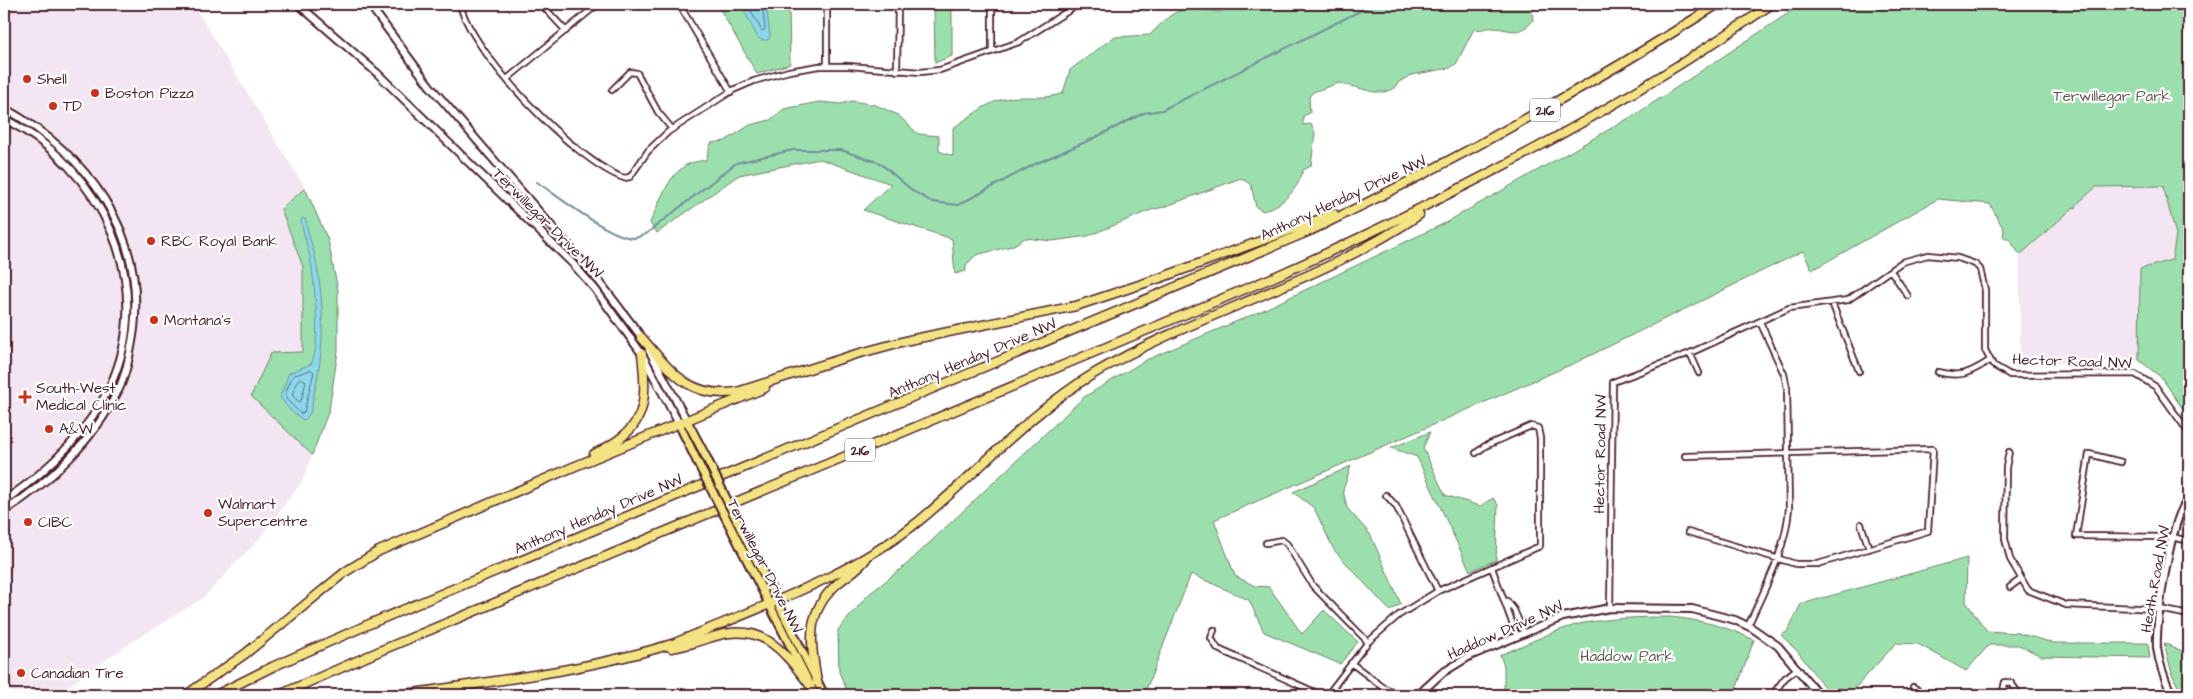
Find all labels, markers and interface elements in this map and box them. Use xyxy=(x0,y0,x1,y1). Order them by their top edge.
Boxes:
place label: Shell xyxy=(37,69,67,90)
marker: Shell xyxy=(21,73,33,85)
place label: Boston Pizza xyxy=(105,83,194,104)
park label: Terwillegar Park xyxy=(2053,86,2171,108)
marker: Boston Pizza xyxy=(89,87,101,99)
place label: TD xyxy=(63,96,82,117)
road number: 216 xyxy=(1530,98,1560,122)
marker: TD xyxy=(47,100,59,112)
street label: Anthony Henday Drive NW xyxy=(1257,151,1430,247)
street label: Terwillegar Drive NW xyxy=(487,163,608,284)
place label: RBC Royal Bank xyxy=(161,231,277,253)
marker: RBC Royal Bank xyxy=(145,235,157,247)
place label: Montana's xyxy=(164,310,232,331)
street label: Anthony Henday Drive NW xyxy=(885,313,1060,404)
marker: Montana's xyxy=(148,314,160,326)
street label: Hector Road NW xyxy=(2012,349,2132,374)
place label: South-West Medical Clinic xyxy=(36,378,127,416)
marker: South-West Medical Clinic xyxy=(18,390,32,404)
street label: Hector Road NW xyxy=(1589,394,1612,514)
place label: A&W xyxy=(59,419,93,440)
marker: A&W xyxy=(43,423,55,435)
road number: 216 xyxy=(845,438,875,462)
street label: Anthony Henday Drive NW xyxy=(511,469,686,560)
place label: Walmart Supercentre xyxy=(218,494,308,532)
street label: Terwillegar Drive NW xyxy=(721,495,808,638)
marker: Walmart Supercentre xyxy=(202,507,214,519)
place label: CIBC xyxy=(38,512,73,533)
marker: CIBC xyxy=(22,516,34,528)
street label: Heath Road NW xyxy=(2136,524,2175,634)
street label: Haddow Drive NW xyxy=(1444,596,1566,665)
park label: Haddow Park xyxy=(1580,646,1674,667)
place label: Canadian Tire xyxy=(31,663,124,684)
marker: Canadian Tire xyxy=(15,667,27,679)

